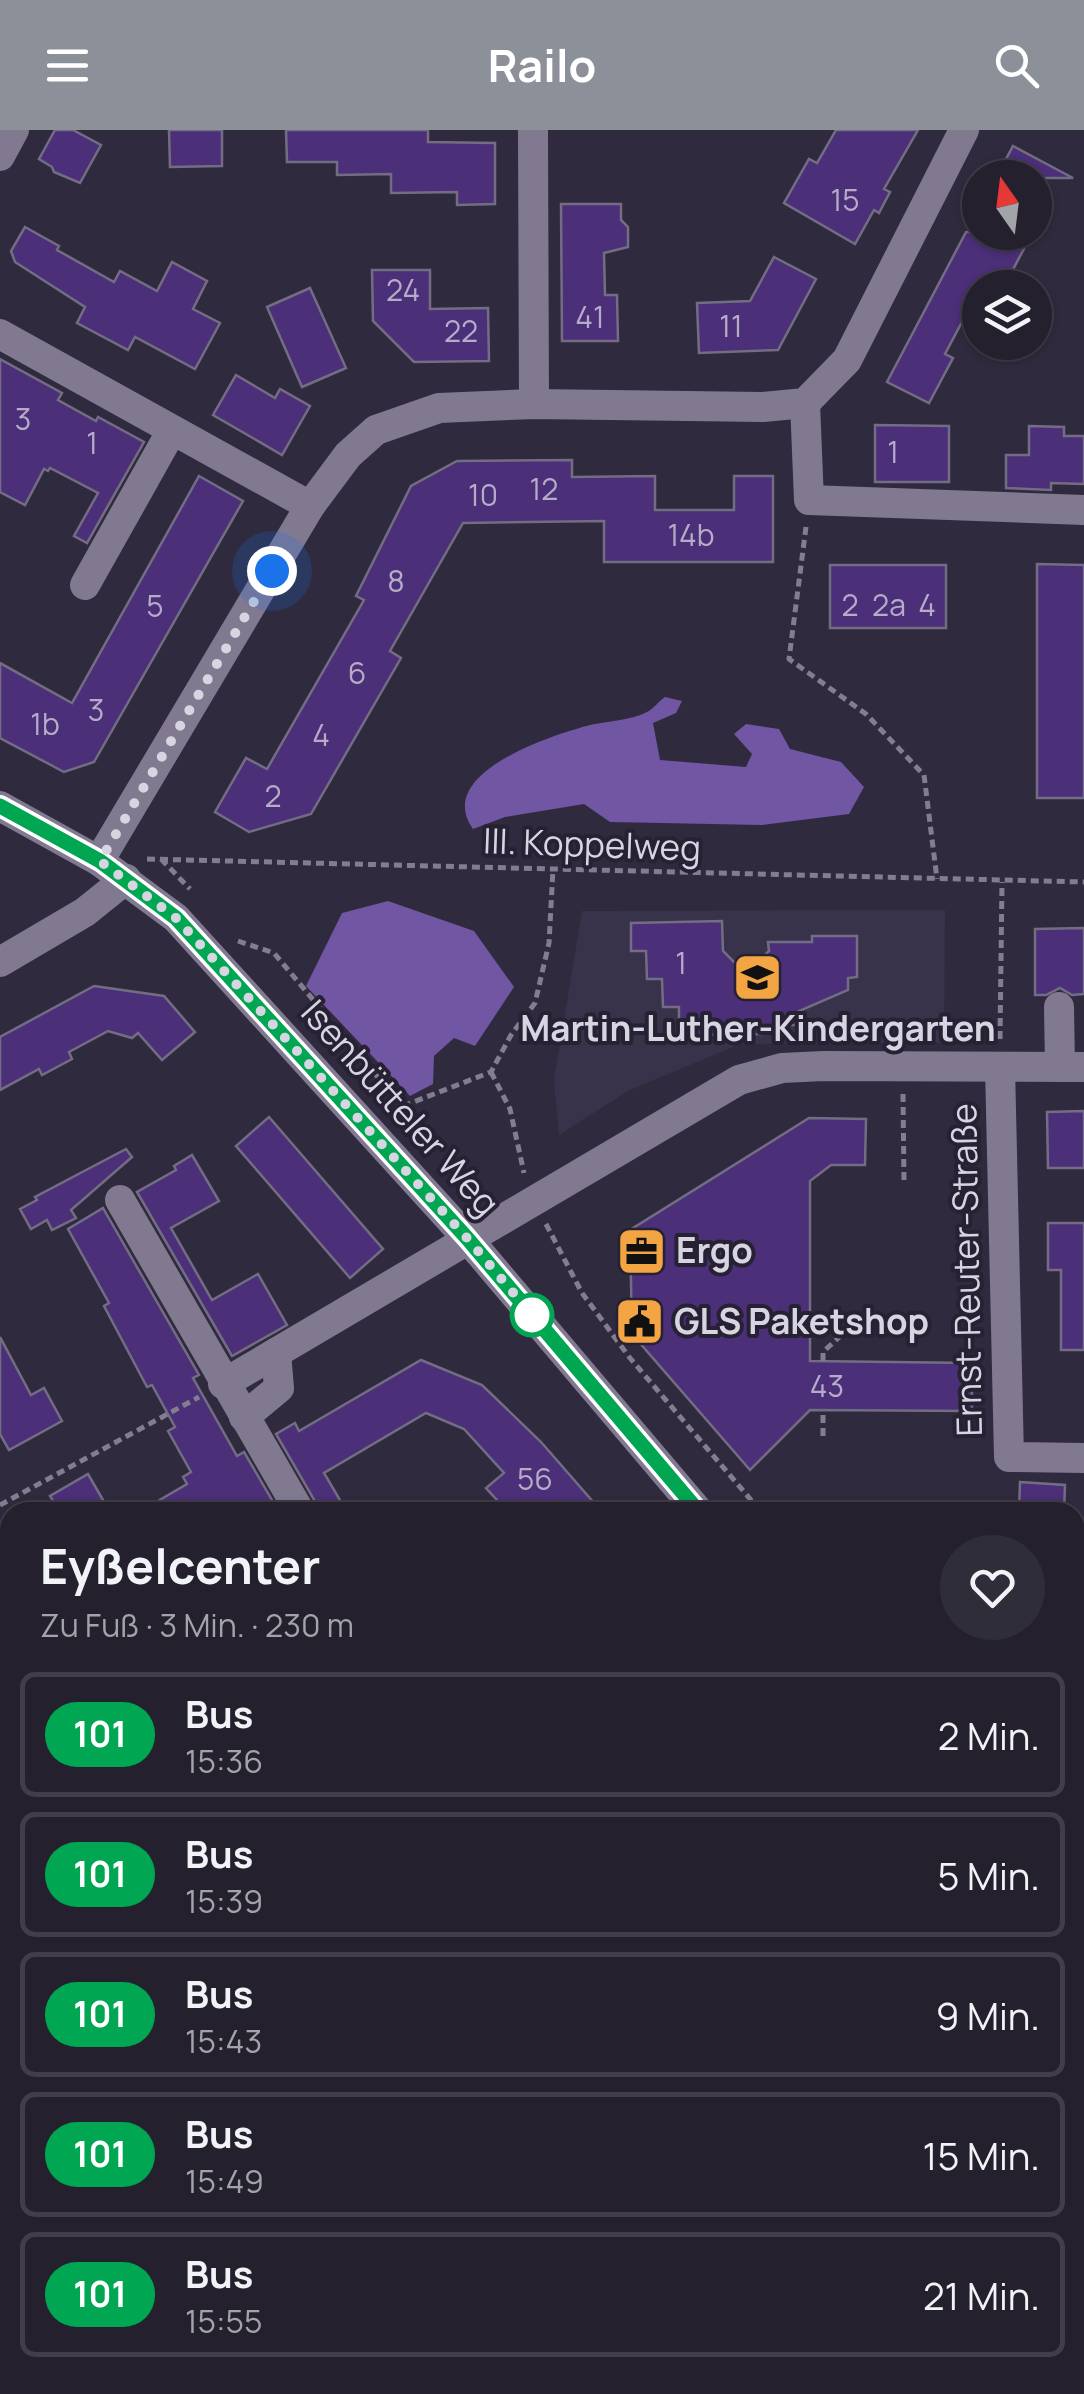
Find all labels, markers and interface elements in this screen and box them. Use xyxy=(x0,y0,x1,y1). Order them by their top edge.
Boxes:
text: Railo xyxy=(488,34,596,96)
icon: menu xyxy=(40,38,95,93)
icon: search xyxy=(989,38,1044,93)
north arrow xyxy=(962,160,1052,250)
map controls xyxy=(962,160,1052,360)
house number: 15 xyxy=(830,179,860,220)
house number: 24 xyxy=(386,269,420,310)
button: layers xyxy=(962,270,1052,360)
house number: 41 xyxy=(575,296,605,337)
house number: 11 xyxy=(719,305,743,346)
house number: 22 xyxy=(444,310,478,351)
house number: 3 xyxy=(15,398,31,439)
house number: 1 xyxy=(86,422,98,463)
house number: 1 xyxy=(887,431,899,472)
house number: 12 xyxy=(530,468,558,509)
house number: 10 xyxy=(468,474,498,515)
house number: 14b xyxy=(667,514,715,555)
your location xyxy=(247,546,297,596)
house number: 8 xyxy=(387,560,405,601)
house number: 2 xyxy=(841,584,859,625)
house number: 2a xyxy=(872,584,906,625)
house number: 4 xyxy=(918,584,936,625)
house number: 5 xyxy=(146,585,164,626)
house number: 6 xyxy=(348,652,366,693)
house number: 3 xyxy=(88,689,104,730)
house number: 1b xyxy=(30,703,60,744)
house number: 4 xyxy=(312,714,330,755)
house number: 2 xyxy=(264,775,282,816)
street label: III. Koppelweg xyxy=(482,816,702,872)
house number: 1 xyxy=(675,942,687,983)
school or university icon: Martin-Luther-Kindergarten xyxy=(732,951,784,1003)
street label: Isenbütteler Weg xyxy=(291,989,511,1226)
place label: Martin-Luther-Kindergarten xyxy=(520,1004,996,1052)
street label: Ernst-Reuter-Straße xyxy=(939,1103,993,1437)
office icon: Ergo xyxy=(615,1225,667,1277)
place label: Ergo xyxy=(676,1226,753,1274)
unlabelled marker xyxy=(511,1294,553,1336)
public building icon: GLS Paketshop xyxy=(613,1296,665,1348)
place label: GLS Paketshop xyxy=(674,1297,929,1345)
house number: 43 xyxy=(810,1365,844,1406)
house number: 56 xyxy=(517,1458,553,1499)
text: Eyßelcenter xyxy=(40,1533,320,1598)
button: heart xyxy=(940,1535,1045,1640)
text: Zu Fuß · 3 Min. · 230 m xyxy=(40,1603,354,1647)
text: Bus xyxy=(185,1687,253,1739)
text: 2 Min. xyxy=(938,1709,1040,1761)
text: 101 xyxy=(73,1710,127,1758)
text: 15:36 xyxy=(185,1739,263,1783)
text: Bus xyxy=(185,1827,253,1879)
text: 5 Min. xyxy=(937,1849,1040,1901)
text: 101 xyxy=(73,1850,127,1898)
text: 15:39 xyxy=(185,1879,263,1923)
text: Bus xyxy=(185,1967,253,2019)
text: 9 Min. xyxy=(936,1989,1040,2041)
text: 101 xyxy=(73,1990,127,2038)
text: 15:43 xyxy=(185,2019,262,2063)
text: Bus xyxy=(185,2107,253,2159)
text: 15 Min. xyxy=(923,2129,1040,2181)
text: 101 xyxy=(73,2130,127,2178)
text: 15:49 xyxy=(185,2159,264,2203)
text: Bus xyxy=(185,2247,253,2299)
text: 21 Min. xyxy=(923,2269,1040,2321)
text: 101 xyxy=(73,2270,127,2318)
text: 15:55 xyxy=(185,2299,263,2343)

